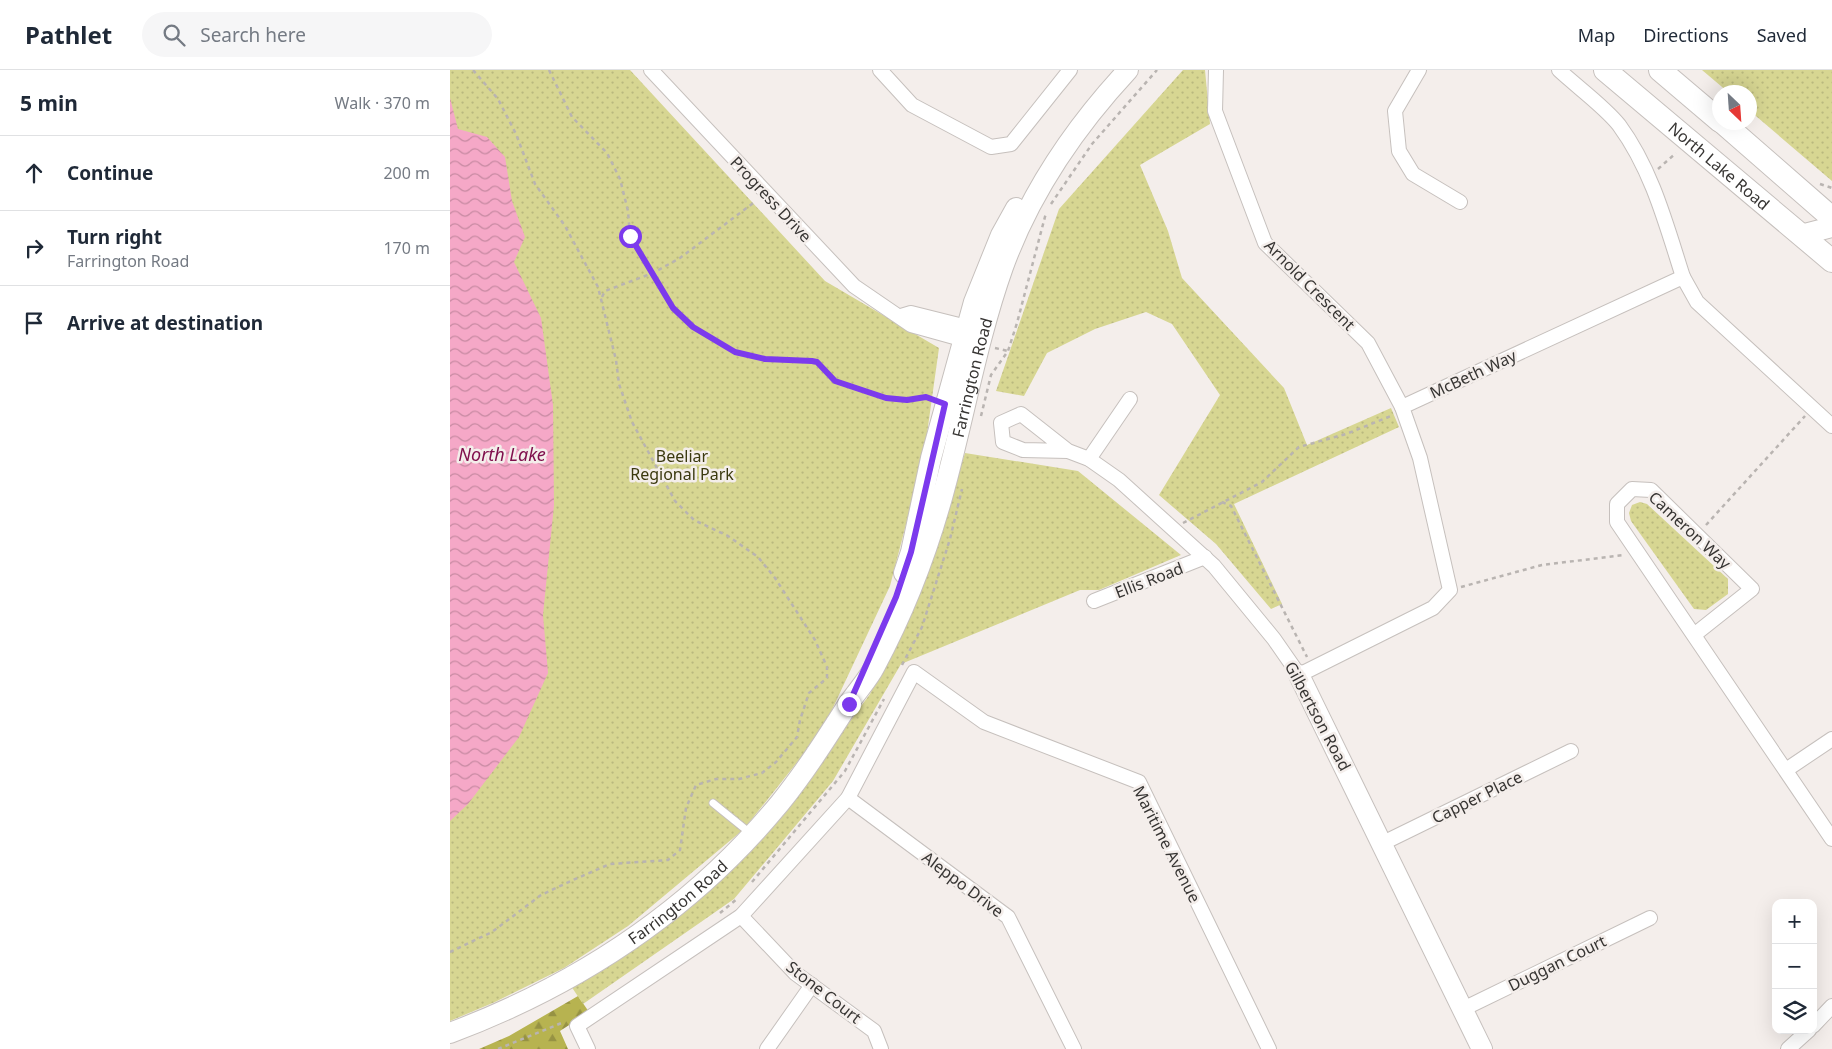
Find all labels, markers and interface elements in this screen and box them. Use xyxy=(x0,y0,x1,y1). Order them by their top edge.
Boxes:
search box xyxy=(142,12,492,57)
text: Pathlet xyxy=(25,18,112,51)
icon: search xyxy=(160,21,188,49)
text: Search here xyxy=(200,22,306,48)
text: Map xyxy=(1578,23,1615,47)
text: Directions xyxy=(1643,23,1729,47)
text: Saved xyxy=(1757,23,1807,47)
north arrow xyxy=(1712,85,1757,130)
text: 5 min xyxy=(20,89,78,117)
text: Walk · 370 m xyxy=(335,92,430,114)
street label: North Lake Road xyxy=(1664,117,1774,215)
street label: Progress Drive xyxy=(725,151,817,247)
icon: ahead xyxy=(20,159,48,187)
text: Continue xyxy=(67,160,153,186)
text: 200 m xyxy=(383,162,430,184)
text: Turn right xyxy=(67,224,162,250)
route start xyxy=(619,225,642,248)
icon: right xyxy=(20,234,48,262)
street label: Arnold Crescent xyxy=(1260,235,1360,335)
text: 170 m xyxy=(383,237,430,259)
text: Farrington Road xyxy=(67,250,189,272)
icon: arrive xyxy=(20,309,48,337)
text: Arrive at destination xyxy=(67,310,263,336)
street label: Farrington Road xyxy=(947,315,997,440)
street label: McBeth Way xyxy=(1426,344,1521,404)
water label: North Lake xyxy=(458,442,546,466)
park label: Beeliar Regional Park xyxy=(630,445,734,485)
street label: Cameron Way xyxy=(1644,486,1736,574)
street label: Ellis Road xyxy=(1112,557,1186,603)
street label: Gilbertson Road xyxy=(1280,657,1356,775)
route end xyxy=(838,693,861,716)
street label: Capper Place xyxy=(1428,766,1526,828)
street label: Maritime Avenue xyxy=(1128,782,1206,906)
street label: Aleppo Drive xyxy=(918,846,1008,922)
street label: Farrington Road xyxy=(624,855,732,949)
map controls xyxy=(1772,899,1817,1034)
button: + xyxy=(1772,899,1817,944)
street label: Duggan Court xyxy=(1504,930,1610,996)
button: − xyxy=(1772,944,1817,989)
street label: Stone Court xyxy=(782,956,866,1028)
button: layers xyxy=(1772,989,1817,1034)

